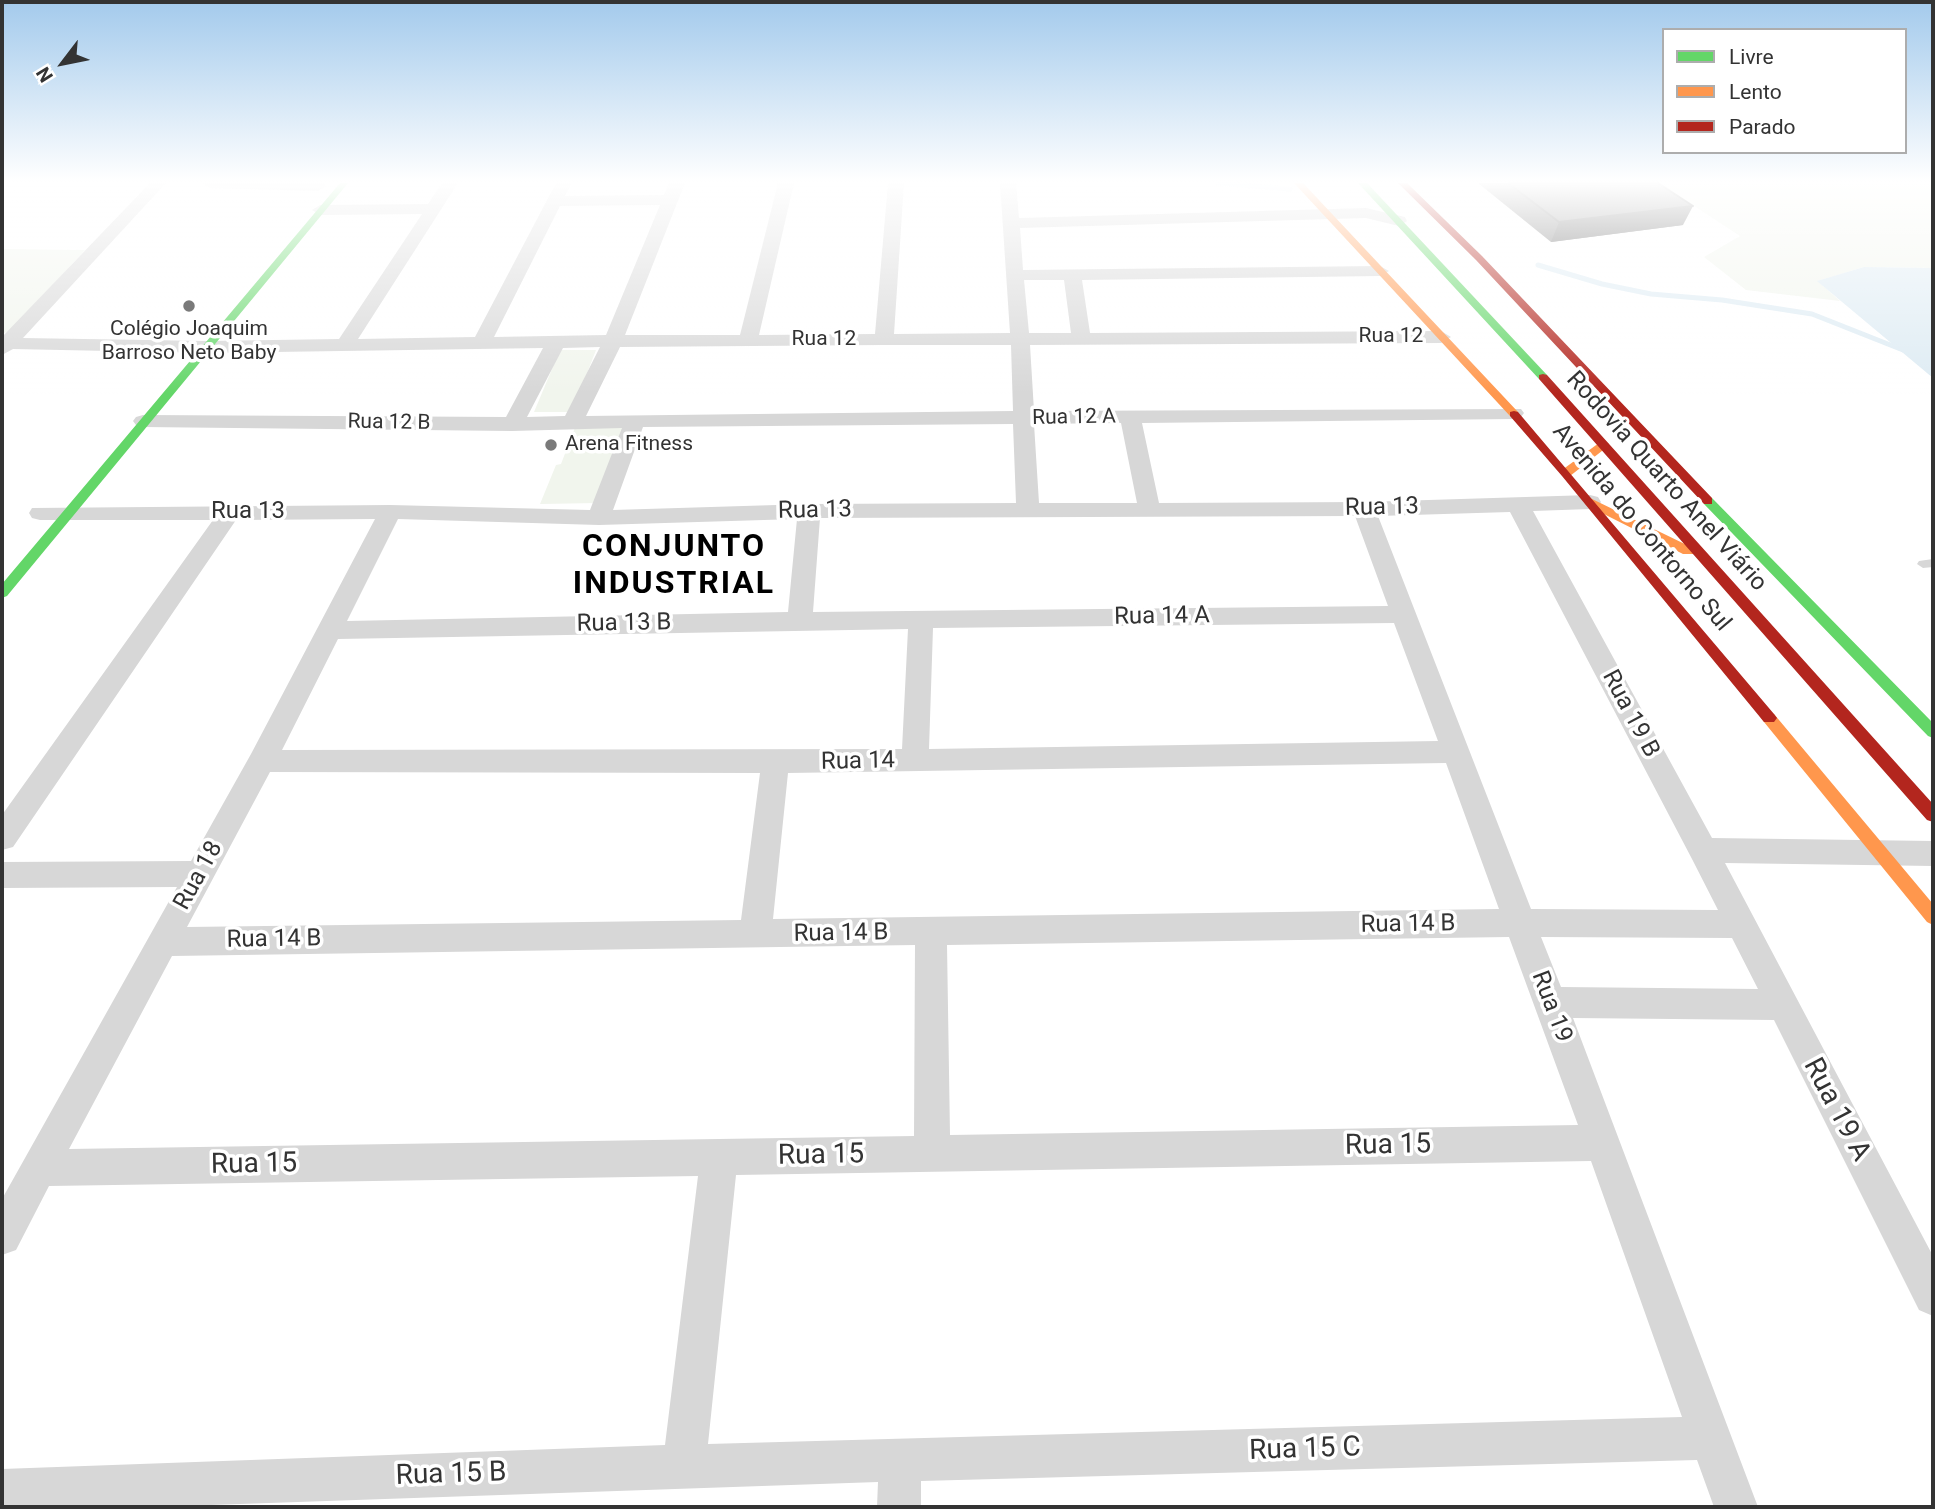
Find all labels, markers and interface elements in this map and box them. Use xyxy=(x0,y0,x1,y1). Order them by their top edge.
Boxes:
north arrow xyxy=(28,28,98,98)
legend xyxy=(1662,28,1907,154)
text: Livre xyxy=(1729,45,1774,69)
text: N xyxy=(31,63,58,86)
text: Lento xyxy=(1729,80,1782,104)
text: Parado xyxy=(1729,115,1796,139)
marker: Colégio Joaquim Barroso Neto Baby xyxy=(181,298,197,314)
place label: Colégio Joaquim Barroso Neto Baby xyxy=(102,317,276,367)
street label: Rua 12 xyxy=(1359,324,1423,350)
street label: Rua 12 xyxy=(792,327,856,353)
street label: Rodovia Quarto Anel Viário xyxy=(1560,366,1772,598)
street label: Rua 12 A xyxy=(1032,405,1116,431)
street label: Rua 12 B xyxy=(347,410,431,436)
street label: Avenida do Contorno Sul xyxy=(1546,418,1736,638)
place label: Arena Fitness xyxy=(565,432,693,458)
marker: Arena Fitness xyxy=(543,437,559,453)
street label: Rua 13 xyxy=(1345,493,1419,523)
street label: Rua 13 xyxy=(778,496,852,526)
street label: Rua 13 xyxy=(211,498,285,526)
district label: CONJUNTO INDUSTRIAL xyxy=(574,529,774,604)
street label: Rua 14 A xyxy=(1114,602,1210,632)
street label: Rua 13 B xyxy=(576,609,672,639)
street label: Rua 19 B xyxy=(1595,665,1665,763)
street label: Rua 14 xyxy=(821,747,895,777)
street label: Rua 18 xyxy=(168,837,230,915)
street label: Rua 14 B xyxy=(1360,910,1456,940)
street label: Rua 14 B xyxy=(793,919,889,949)
street label: Rua 14 B xyxy=(226,925,322,955)
street label: Rua 19 xyxy=(1524,967,1578,1047)
street label: Rua 19 A xyxy=(1795,1053,1877,1167)
street label: Rua 15 xyxy=(1345,1128,1431,1164)
street label: Rua 15 xyxy=(778,1138,864,1174)
street label: Rua 15 xyxy=(211,1147,297,1183)
street label: Rua 15 C xyxy=(1249,1431,1361,1469)
street label: Rua 15 B xyxy=(395,1456,507,1494)

